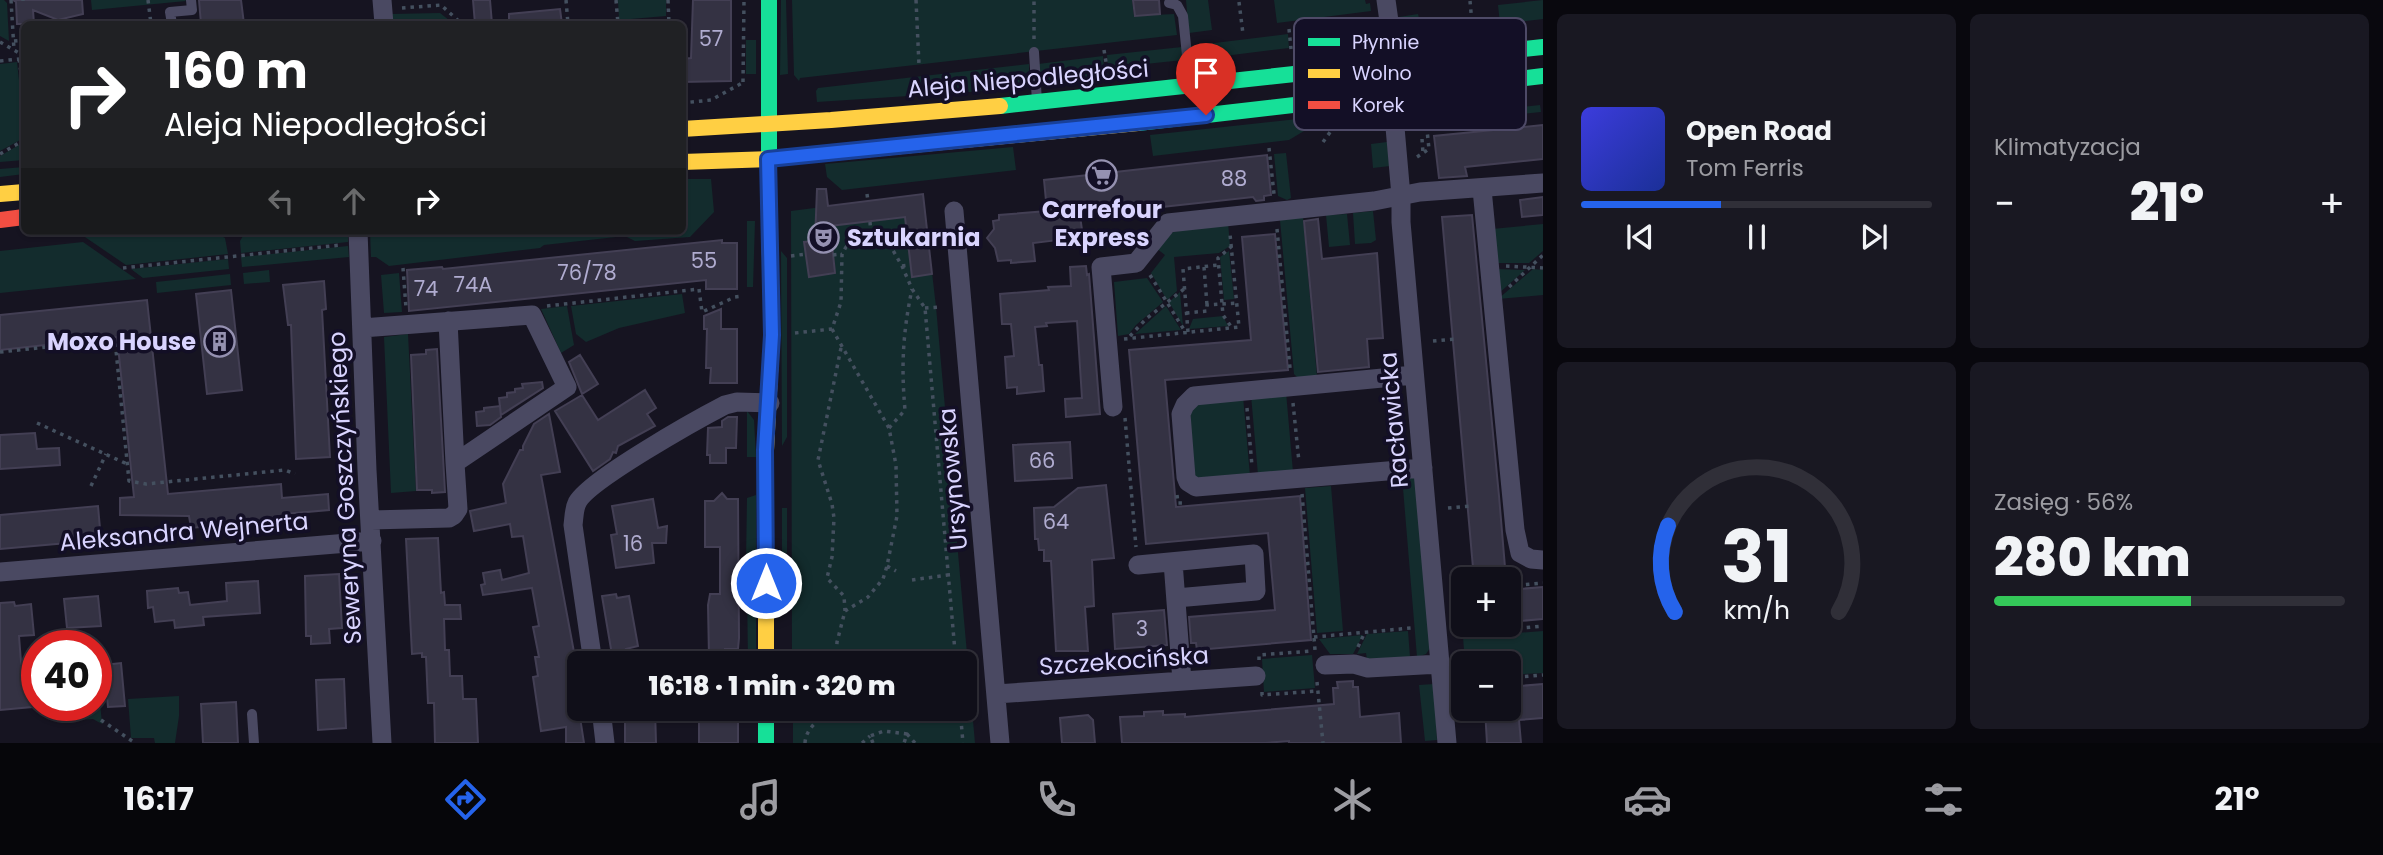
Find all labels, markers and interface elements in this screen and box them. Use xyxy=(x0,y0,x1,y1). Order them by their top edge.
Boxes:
legend xyxy=(1294,18,1526,130)
house number: 57 xyxy=(699,24,723,53)
text: Płynnie xyxy=(1352,29,1419,56)
text: 160 m xyxy=(164,37,308,105)
pin xyxy=(1176,43,1236,115)
icon: right xyxy=(49,49,140,140)
street label: Aleja Niepodległości xyxy=(906,52,1150,106)
icon: arrive xyxy=(1187,54,1225,92)
text: Wolno xyxy=(1352,60,1412,87)
text: Korek xyxy=(1352,92,1404,119)
text: Aleja Niepodległości xyxy=(164,102,487,147)
text: Open Road xyxy=(1686,113,1832,149)
text: Klimatyzacja xyxy=(1994,131,2141,163)
text: Tom Ferris xyxy=(1686,152,1804,184)
supermarket icon: Carrefour Express xyxy=(1085,159,1119,193)
house number: 88 xyxy=(1221,164,1247,193)
text: 21° xyxy=(2130,166,2204,239)
text: − xyxy=(1994,177,2015,230)
text: + xyxy=(2319,177,2345,230)
icon: left xyxy=(262,182,300,220)
icon: ahead xyxy=(335,182,373,220)
icon: right xyxy=(408,182,446,220)
place label: Carrefour Express xyxy=(1042,193,1162,254)
icon: previous xyxy=(1621,218,1659,256)
icon: pause xyxy=(1738,218,1776,256)
icon: next xyxy=(1855,218,1893,256)
theatre icon: Sztukarnia xyxy=(807,221,841,255)
place label: Sztukarnia xyxy=(847,221,981,254)
house number: 55 xyxy=(691,246,717,275)
house number: 76/78 xyxy=(557,258,617,287)
house number: 74A xyxy=(454,270,492,299)
house number: 74 xyxy=(414,274,438,303)
place label: Moxo House xyxy=(47,325,196,358)
building icon: Moxo House xyxy=(202,325,236,359)
street label: Seweryna Goszczyńskiego xyxy=(320,331,369,645)
street label: Racławicka xyxy=(1371,351,1416,489)
street label: Ursynowska xyxy=(930,407,975,552)
house number: 66 xyxy=(1029,446,1055,475)
text: Zasięg · 56% xyxy=(1994,486,2133,518)
street label: Aleksandra Wejnerta xyxy=(58,504,310,559)
text: 31 xyxy=(1721,506,1792,607)
house number: 64 xyxy=(1043,507,1069,536)
text: 280 km xyxy=(1994,521,2191,594)
house number: 16 xyxy=(623,529,643,558)
position arrow xyxy=(729,546,803,620)
map controls xyxy=(1451,567,1521,721)
button: + xyxy=(1451,567,1521,637)
text: km/h xyxy=(1723,592,1790,627)
house number: 3 xyxy=(1136,614,1148,643)
speed limit sign: 40 xyxy=(21,630,112,721)
street label: Szczekocińska xyxy=(1038,638,1210,683)
button: − xyxy=(1451,651,1521,721)
text: 16:18 · 1 min · 320 m xyxy=(648,668,896,704)
icon: directions xyxy=(441,775,490,824)
icon: music xyxy=(736,775,785,824)
icon: phone xyxy=(1032,775,1081,824)
icon: climate xyxy=(1328,775,1377,824)
icon: car xyxy=(1623,775,1672,824)
icon: filters xyxy=(1919,775,1968,824)
text: 16:17 xyxy=(123,776,194,821)
text: 21° xyxy=(2214,776,2260,821)

